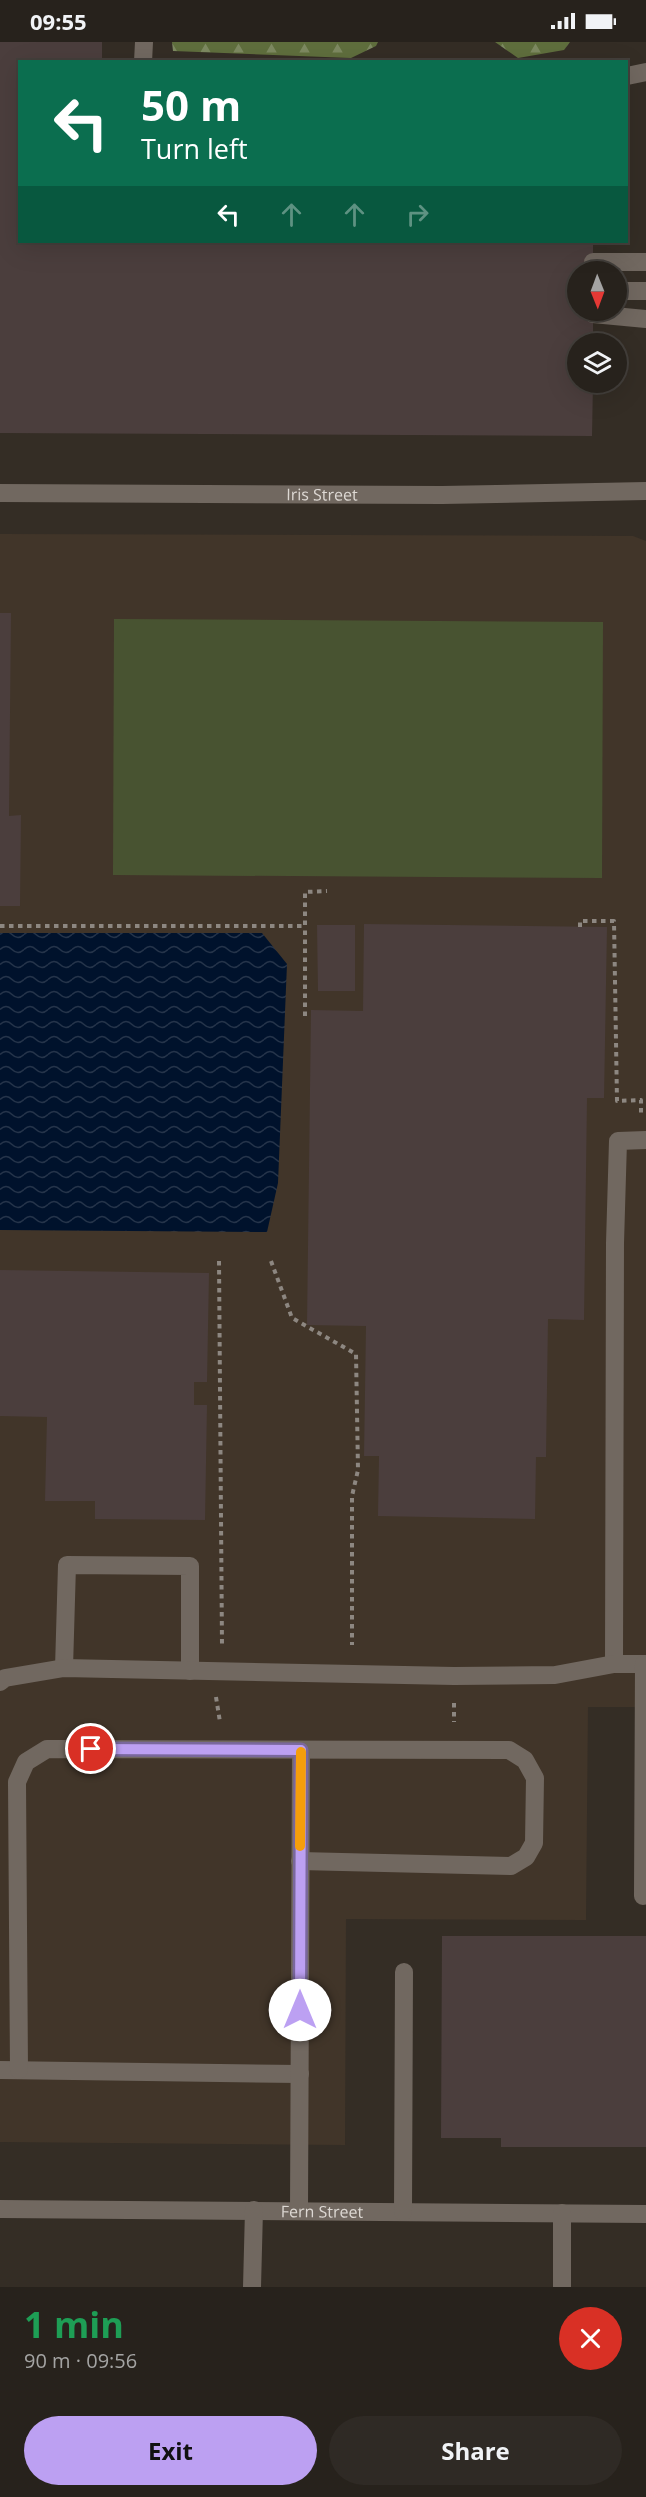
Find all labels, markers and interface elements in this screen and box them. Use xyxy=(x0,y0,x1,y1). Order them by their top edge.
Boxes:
text: 09:55 xyxy=(30,6,87,36)
text: 50 m xyxy=(141,76,241,133)
icon: left xyxy=(42,84,120,162)
text: Turn left xyxy=(141,130,248,167)
icon: left xyxy=(212,198,245,231)
icon: ahead xyxy=(275,198,308,231)
icon: ahead xyxy=(338,198,371,231)
icon: right xyxy=(401,198,434,231)
north arrow xyxy=(567,261,627,321)
map controls xyxy=(567,261,627,393)
button: layers xyxy=(567,333,627,393)
street label: Iris Street xyxy=(286,483,358,506)
pin xyxy=(65,1723,116,1774)
icon: arrive xyxy=(74,1732,107,1765)
position arrow xyxy=(268,1978,332,2042)
street label: Fern Street xyxy=(281,2200,364,2223)
text: 1 min xyxy=(24,2300,124,2349)
button: close xyxy=(559,2307,622,2370)
text: 90 m · 09:56 xyxy=(24,2347,137,2374)
button: Exit xyxy=(24,2416,317,2485)
button: Share xyxy=(329,2416,622,2485)

